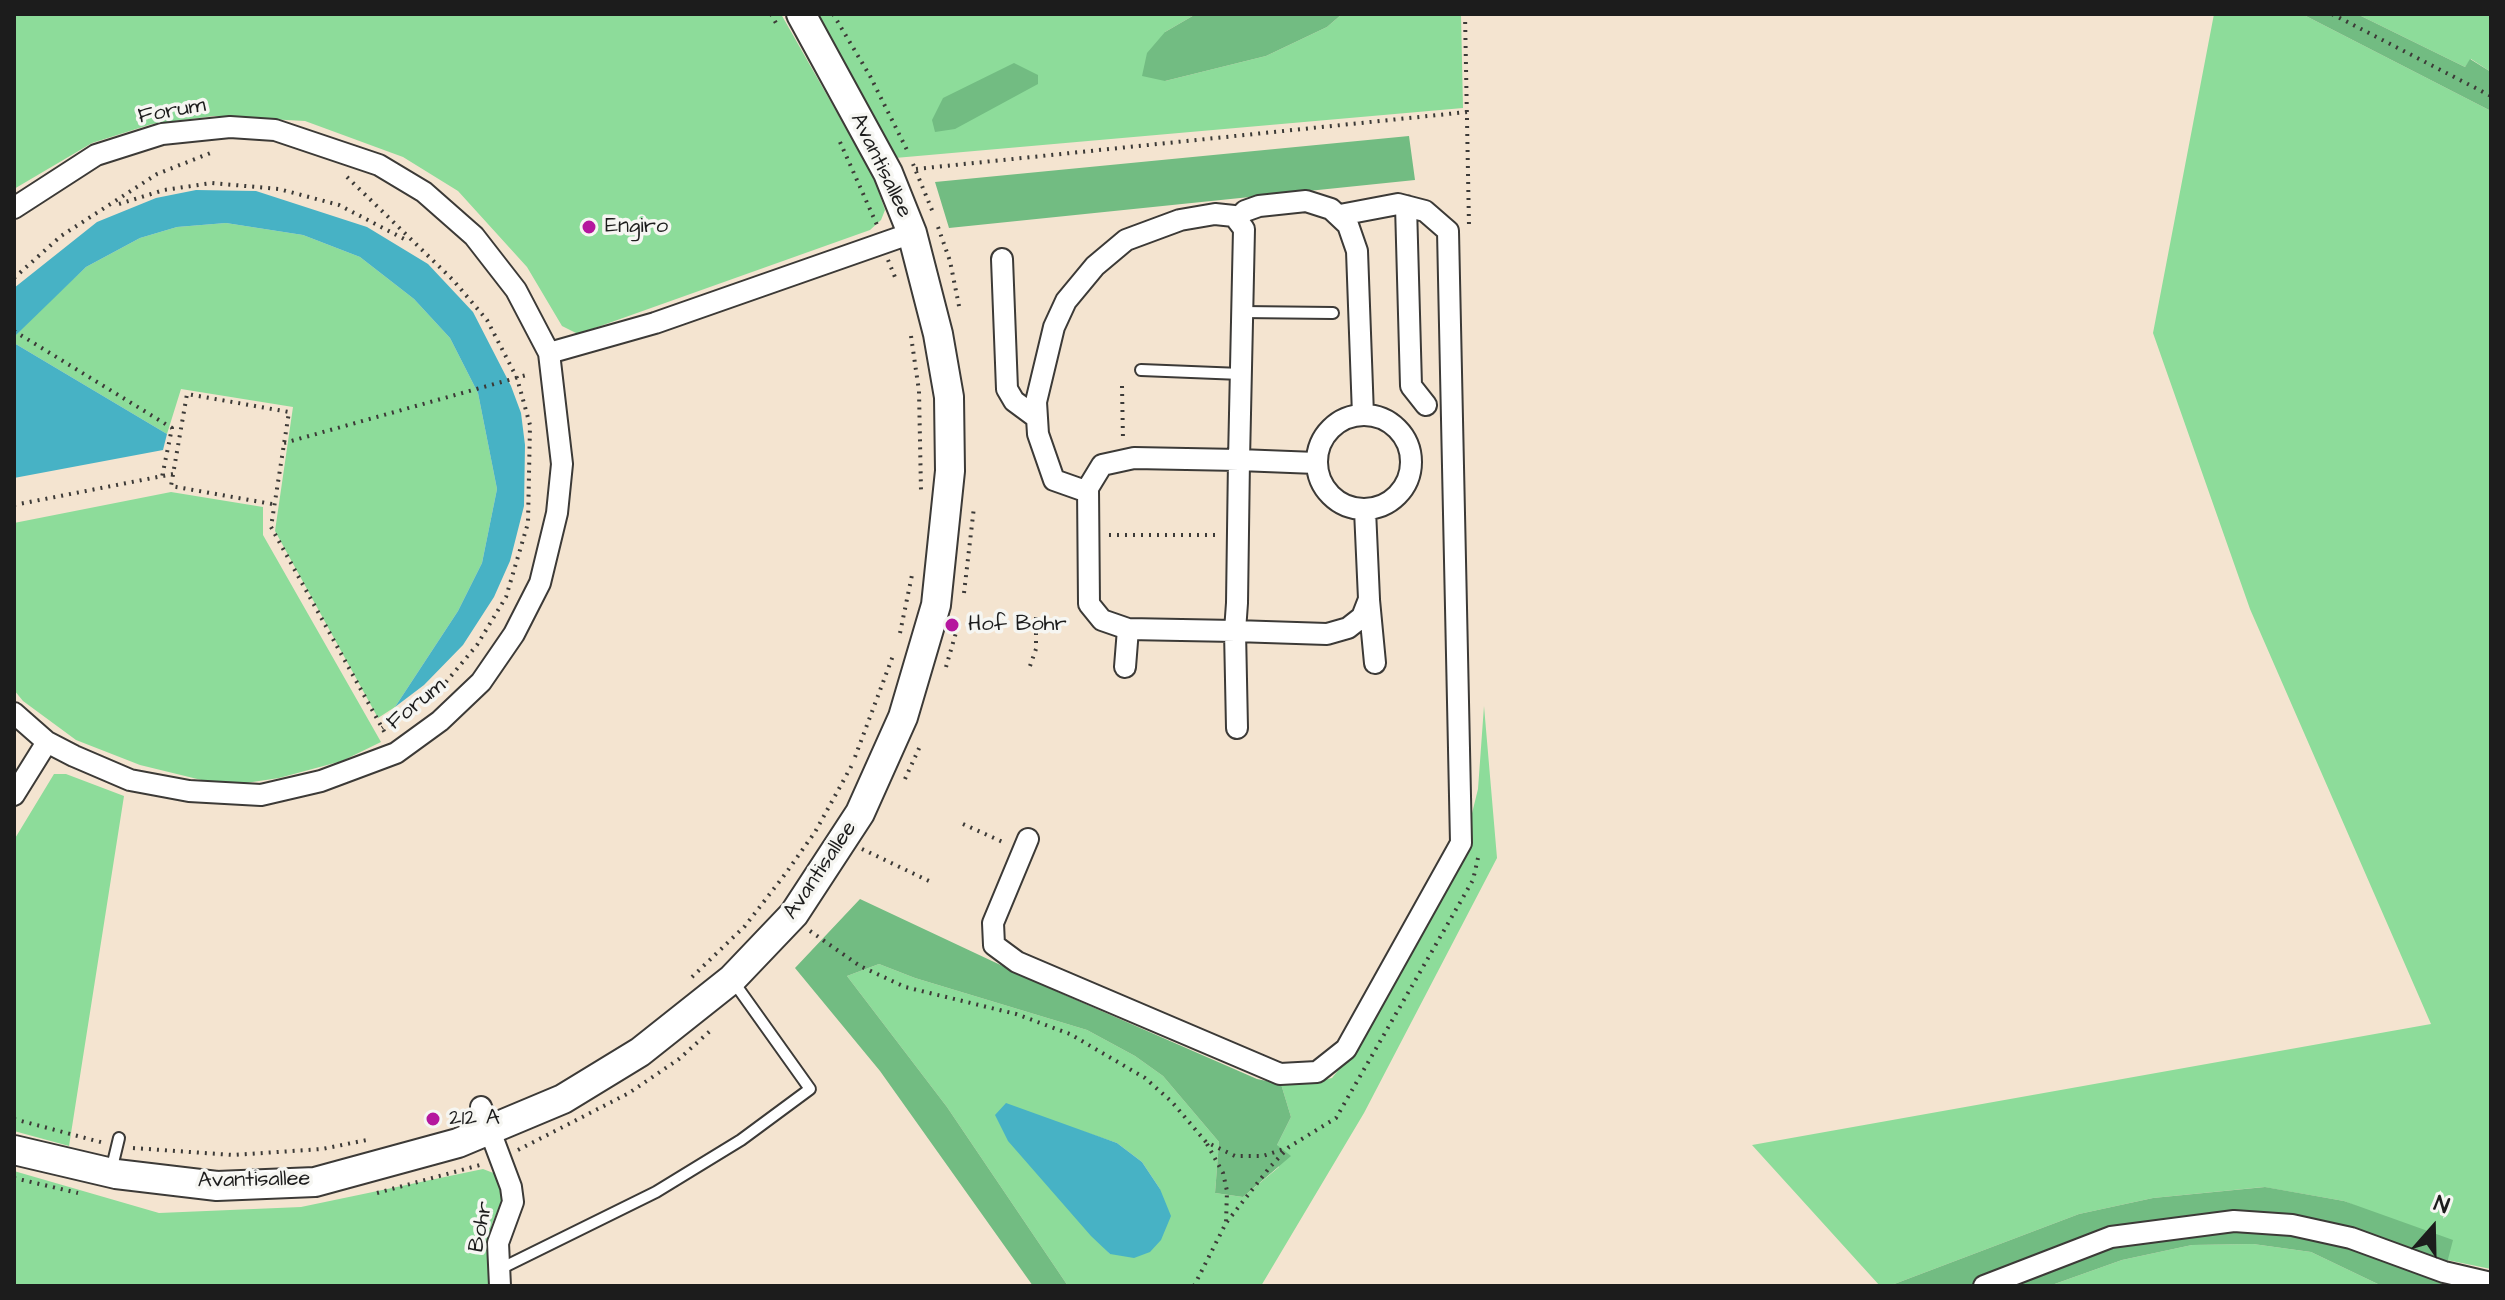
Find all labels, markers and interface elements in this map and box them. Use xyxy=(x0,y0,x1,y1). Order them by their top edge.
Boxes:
street label: Forum xyxy=(136,93,208,131)
street label: Avantisallee xyxy=(843,109,917,223)
place label: Engiro xyxy=(605,214,668,240)
marker: Engiro xyxy=(580,218,598,236)
place label: Hof Bohr xyxy=(968,612,1067,638)
marker: Hof Bohr xyxy=(943,616,961,634)
street label: Forum xyxy=(382,673,452,737)
street label: Avantisallee xyxy=(778,817,864,925)
place label: 212 A xyxy=(449,1106,500,1132)
marker: 212 A xyxy=(424,1110,442,1128)
street label: Avantisallee xyxy=(197,1167,311,1195)
north arrow xyxy=(2393,1188,2473,1268)
text: N xyxy=(2430,1188,2453,1222)
street label: Bohr xyxy=(464,1199,500,1255)

